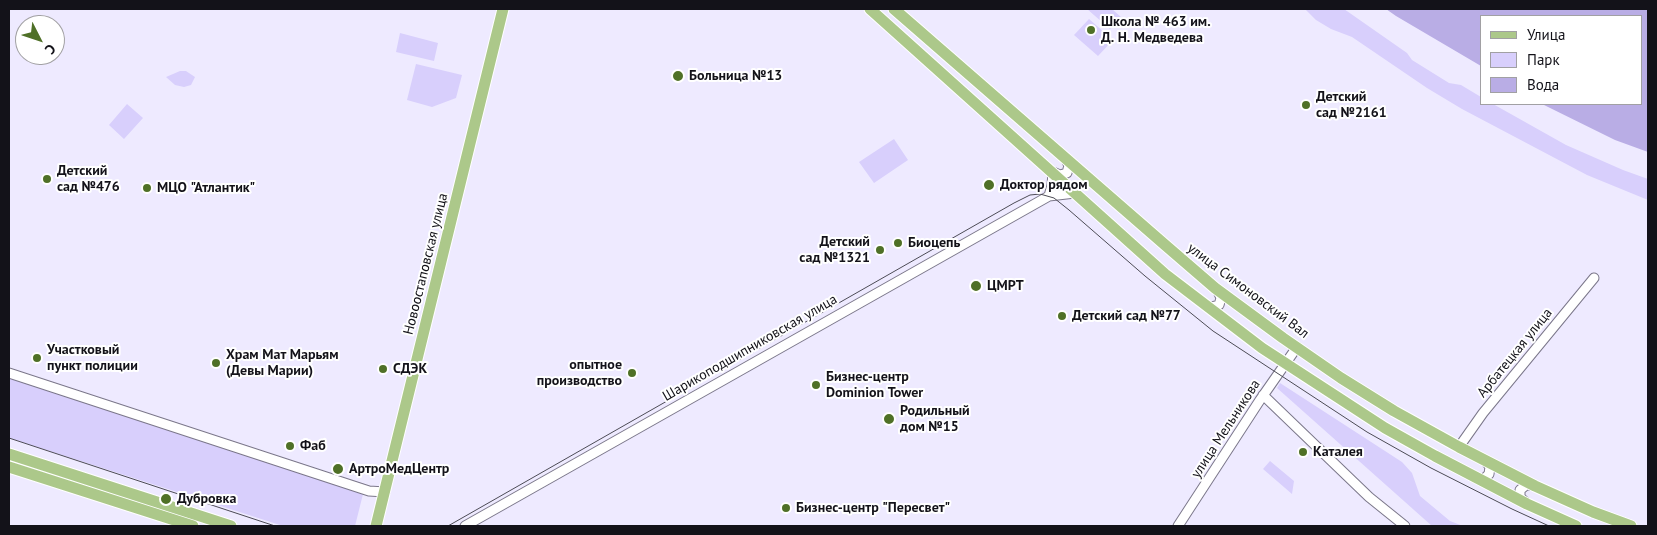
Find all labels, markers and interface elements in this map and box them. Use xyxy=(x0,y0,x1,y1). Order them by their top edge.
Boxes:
place label: Школа № 463 им. Д. Н. Медведева xyxy=(1101,14,1211,46)
north arrow xyxy=(15,15,65,65)
legend xyxy=(1480,15,1642,105)
marker: Школа № 463 им. Д. Н. Медведева xyxy=(1085,24,1097,36)
text: Улица xyxy=(1527,25,1565,44)
text: С xyxy=(41,40,60,58)
text: Парк xyxy=(1527,50,1560,69)
place label: Больница №13 xyxy=(689,68,782,84)
marker: Больница №13 xyxy=(671,69,685,83)
text: Вода xyxy=(1527,75,1559,94)
place label: Детский сад №2161 xyxy=(1316,89,1387,121)
marker: Детский сад №2161 xyxy=(1300,99,1312,111)
place label: Детский сад №476 xyxy=(57,163,120,196)
marker: Детский сад №476 xyxy=(41,173,53,185)
place label: Доктор рядом xyxy=(1000,177,1088,193)
marker: Доктор рядом xyxy=(982,178,996,192)
place label: МЦО "Атлантик" xyxy=(157,180,255,196)
marker: МЦО "Атлантик" xyxy=(141,182,153,194)
street label: Новоостаповская улица xyxy=(400,191,452,337)
place label: Детский сад №1321 xyxy=(799,234,870,266)
place label: Биоцепь xyxy=(908,235,960,251)
marker: Биоцепь xyxy=(892,237,904,249)
street label: улица Симоновский Вал xyxy=(1184,240,1312,342)
marker: Детский сад №1321 xyxy=(874,244,886,256)
place label: ЦМРТ xyxy=(987,278,1024,294)
marker: ЦМРТ xyxy=(969,279,983,293)
street label: Шарикоподшипниковская улица xyxy=(660,291,840,405)
street label: Арбатецкая улица xyxy=(1474,305,1556,401)
place label: Детский сад №77 xyxy=(1072,308,1181,324)
marker: Детский сад №77 xyxy=(1056,310,1068,322)
place label: Участковый пункт полиции xyxy=(47,342,138,374)
place label: Храм Мат Марьям (Девы Марии) xyxy=(226,347,338,380)
marker: Участковый пункт полиции xyxy=(31,352,43,364)
marker: Храм Мат Марьям (Девы Марии) xyxy=(210,357,222,369)
place label: опытное производство xyxy=(537,357,622,390)
place label: СДЭК xyxy=(393,361,427,377)
marker: СДЭК xyxy=(377,363,389,375)
marker: опытное производство xyxy=(626,367,638,379)
place label: Бизнес-центр Dominion Tower xyxy=(826,369,923,402)
street label: улица Мельникова xyxy=(1188,377,1264,481)
marker: Бизнес-центр Dominion Tower xyxy=(810,379,822,391)
place label: Родильный дом №15 xyxy=(900,403,970,436)
marker: Родильный дом №15 xyxy=(882,412,896,426)
place label: Фаб xyxy=(300,438,326,454)
marker: Фаб xyxy=(284,440,296,452)
place label: Каталея xyxy=(1313,444,1363,460)
marker: Каталея xyxy=(1297,446,1309,458)
place label: АртроМедЦентр xyxy=(349,461,449,477)
marker: АртроМедЦентр xyxy=(331,462,345,476)
place label: Дубровка xyxy=(177,491,236,507)
marker: Дубровка xyxy=(159,492,173,506)
place label: Бизнес-центр "Пересвет" xyxy=(796,500,950,516)
marker: Бизнес-центр "Пересвет" xyxy=(780,502,792,514)

